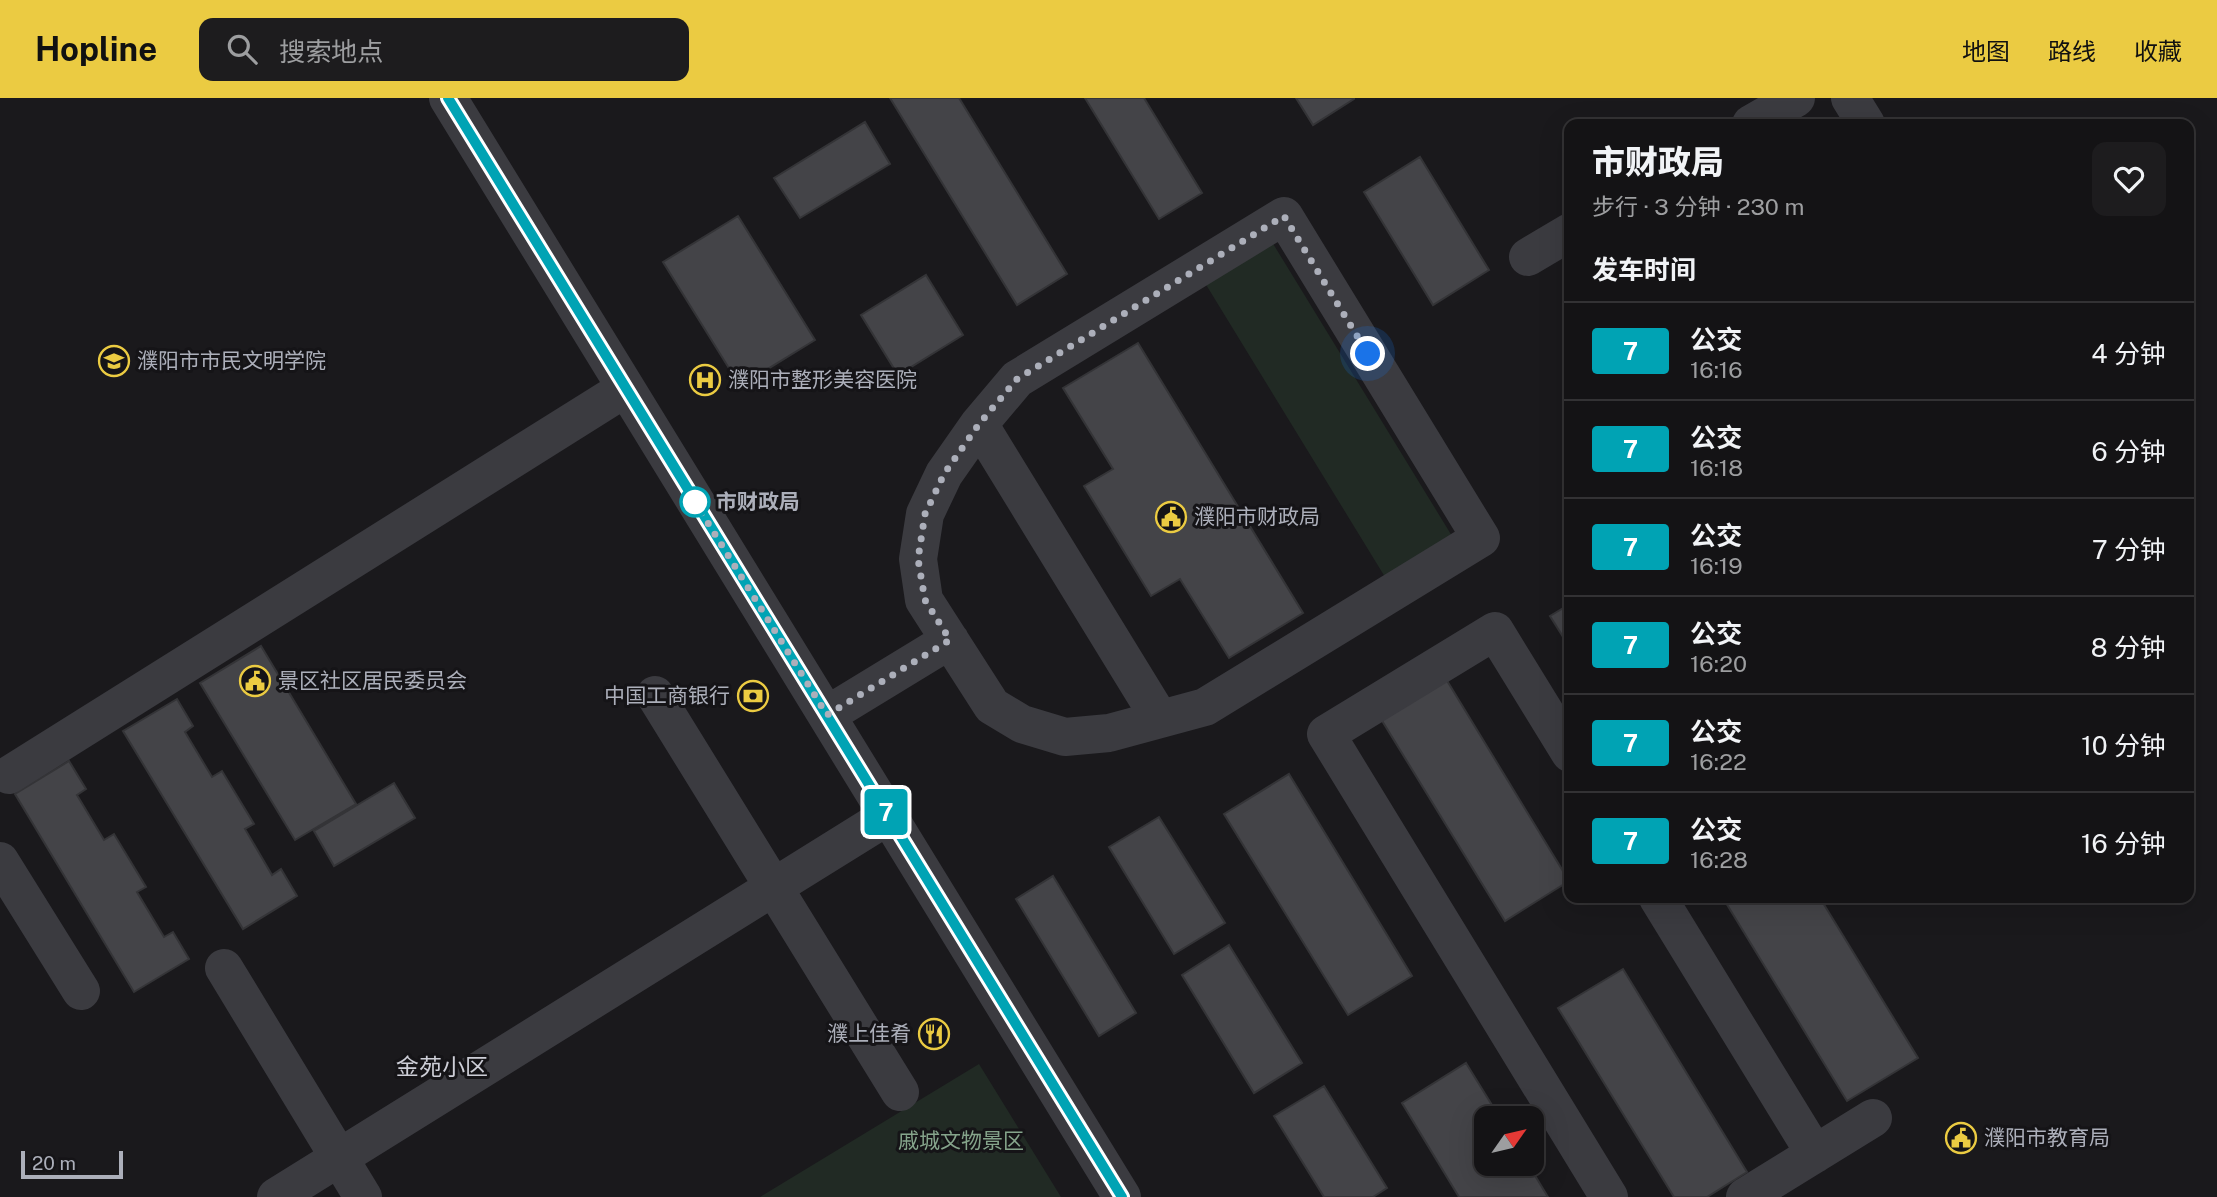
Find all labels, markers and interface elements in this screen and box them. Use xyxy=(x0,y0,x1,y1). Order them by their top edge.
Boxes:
search box xyxy=(199,18,689,81)
text: Hopline xyxy=(35,30,157,68)
icon: search xyxy=(223,30,261,68)
text: 搜索地点 xyxy=(279,36,383,67)
text: 地图 xyxy=(1962,37,2010,65)
text: 路线 xyxy=(2048,37,2096,65)
text: 收藏 xyxy=(2134,37,2182,65)
button: heart xyxy=(2092,142,2166,216)
text: 市财政局 xyxy=(1592,143,1724,181)
text: 步行 · 3 分钟 · 230 m xyxy=(1592,193,1804,220)
text: 发车时间 xyxy=(1592,254,1696,285)
text: 公交 xyxy=(1690,324,1742,355)
your location xyxy=(1350,336,1385,371)
text: 7 xyxy=(1623,337,1638,365)
text: 4 分钟 xyxy=(2091,338,2166,369)
school or university icon: 濮阳市市民文明学院 xyxy=(97,344,131,378)
place label: 濮阳市市民文明学院 xyxy=(137,348,326,373)
text: 16:16 xyxy=(1690,356,1743,383)
hospital icon: 濮阳市整形美容医院 xyxy=(688,363,722,397)
place label: 濮阳市整形美容医院 xyxy=(728,367,917,392)
text: 公交 xyxy=(1690,422,1742,453)
text: 7 xyxy=(1623,435,1638,463)
text: 6 分钟 xyxy=(2091,436,2166,467)
text: 16:18 xyxy=(1690,454,1743,481)
marker: 市财政局 xyxy=(680,487,710,517)
place label: 市财政局 xyxy=(716,489,800,514)
public building icon: 濮阳市财政局 xyxy=(1154,500,1188,534)
place label: 濮阳市财政局 xyxy=(1194,504,1320,529)
text: 公交 xyxy=(1690,520,1742,551)
text: 7 xyxy=(1623,533,1638,561)
text: 7 分钟 xyxy=(2092,534,2166,565)
text: 16:19 xyxy=(1690,552,1743,579)
text: 公交 xyxy=(1690,618,1742,649)
text: 7 xyxy=(1623,631,1638,659)
text: 8 分钟 xyxy=(2091,632,2166,663)
text: 16:20 xyxy=(1690,650,1747,677)
public building icon: 景区社区居民委员会 xyxy=(238,664,272,698)
place label: 景区社区居民委员会 xyxy=(278,668,467,693)
bank icon: 中国工商银行 xyxy=(736,679,770,713)
place label: 中国工商银行 xyxy=(604,683,730,708)
text: 公交 xyxy=(1690,716,1742,747)
text: 7 xyxy=(1623,729,1638,757)
text: 10 分钟 xyxy=(2081,730,2166,761)
text: 16:22 xyxy=(1690,748,1747,775)
line badge: 7 xyxy=(863,789,909,835)
text: 7 xyxy=(878,798,894,826)
text: 公交 xyxy=(1690,814,1742,845)
text: 7 xyxy=(1623,827,1638,855)
text: 16 分钟 xyxy=(2081,828,2166,859)
text: 16:28 xyxy=(1690,846,1748,873)
restaurant icon: 濮上佳肴 xyxy=(917,1017,951,1051)
place label: 濮上佳肴 xyxy=(827,1021,911,1046)
district label: 金苑小区 xyxy=(396,1053,488,1080)
north arrow xyxy=(1474,1106,1544,1176)
map controls xyxy=(1474,1106,1544,1176)
public building icon: 濮阳市教育局 xyxy=(1944,1121,1978,1155)
place label: 濮阳市教育局 xyxy=(1984,1125,2110,1150)
park label: 戚城文物景区 xyxy=(898,1128,1024,1153)
scale bar xyxy=(21,1148,122,1180)
text: 20 m xyxy=(32,1152,76,1174)

